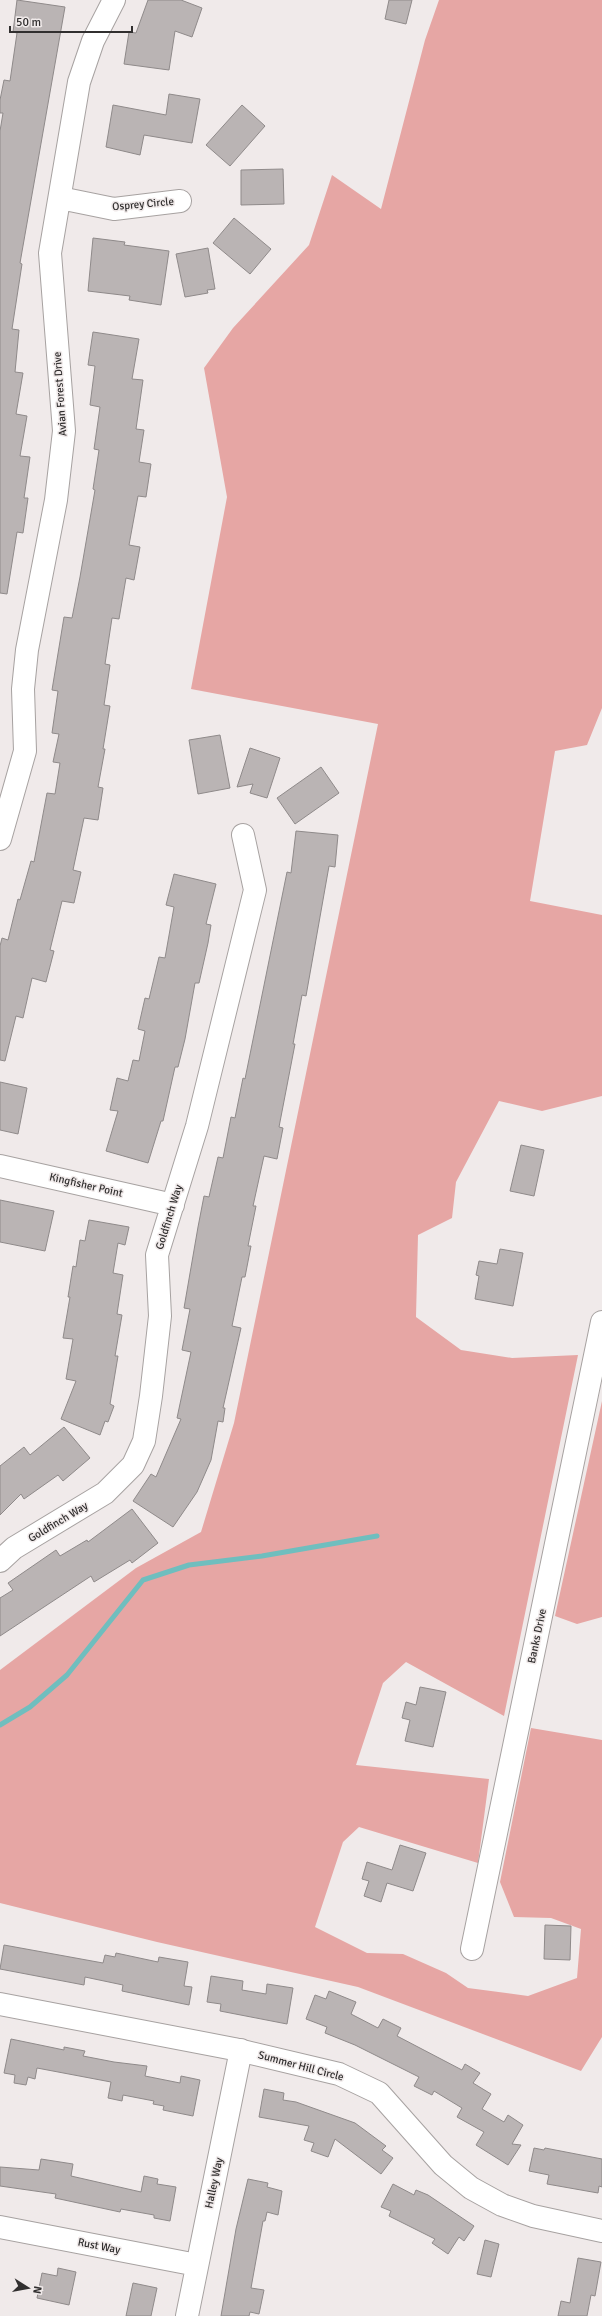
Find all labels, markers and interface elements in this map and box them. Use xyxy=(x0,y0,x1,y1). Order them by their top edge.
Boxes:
scale bar xyxy=(10,8,132,34)
text: 50 m xyxy=(16,15,41,30)
street label: Osprey Circle xyxy=(112,195,174,213)
street label: Avian Forest Drive xyxy=(51,351,69,437)
street label: Kingfisher Point xyxy=(48,1170,124,1200)
street label: Goldfinch Way xyxy=(153,1182,185,1251)
street label: Goldfinch Way xyxy=(26,1499,91,1545)
street label: Banks Drive xyxy=(525,1607,549,1665)
street label: Summer Hill Circle xyxy=(257,2048,345,2084)
street label: Halley Way xyxy=(202,2156,226,2210)
street label: Rust Way xyxy=(77,2236,122,2257)
north arrow xyxy=(8,2268,48,2308)
text: N xyxy=(30,2285,44,2295)

